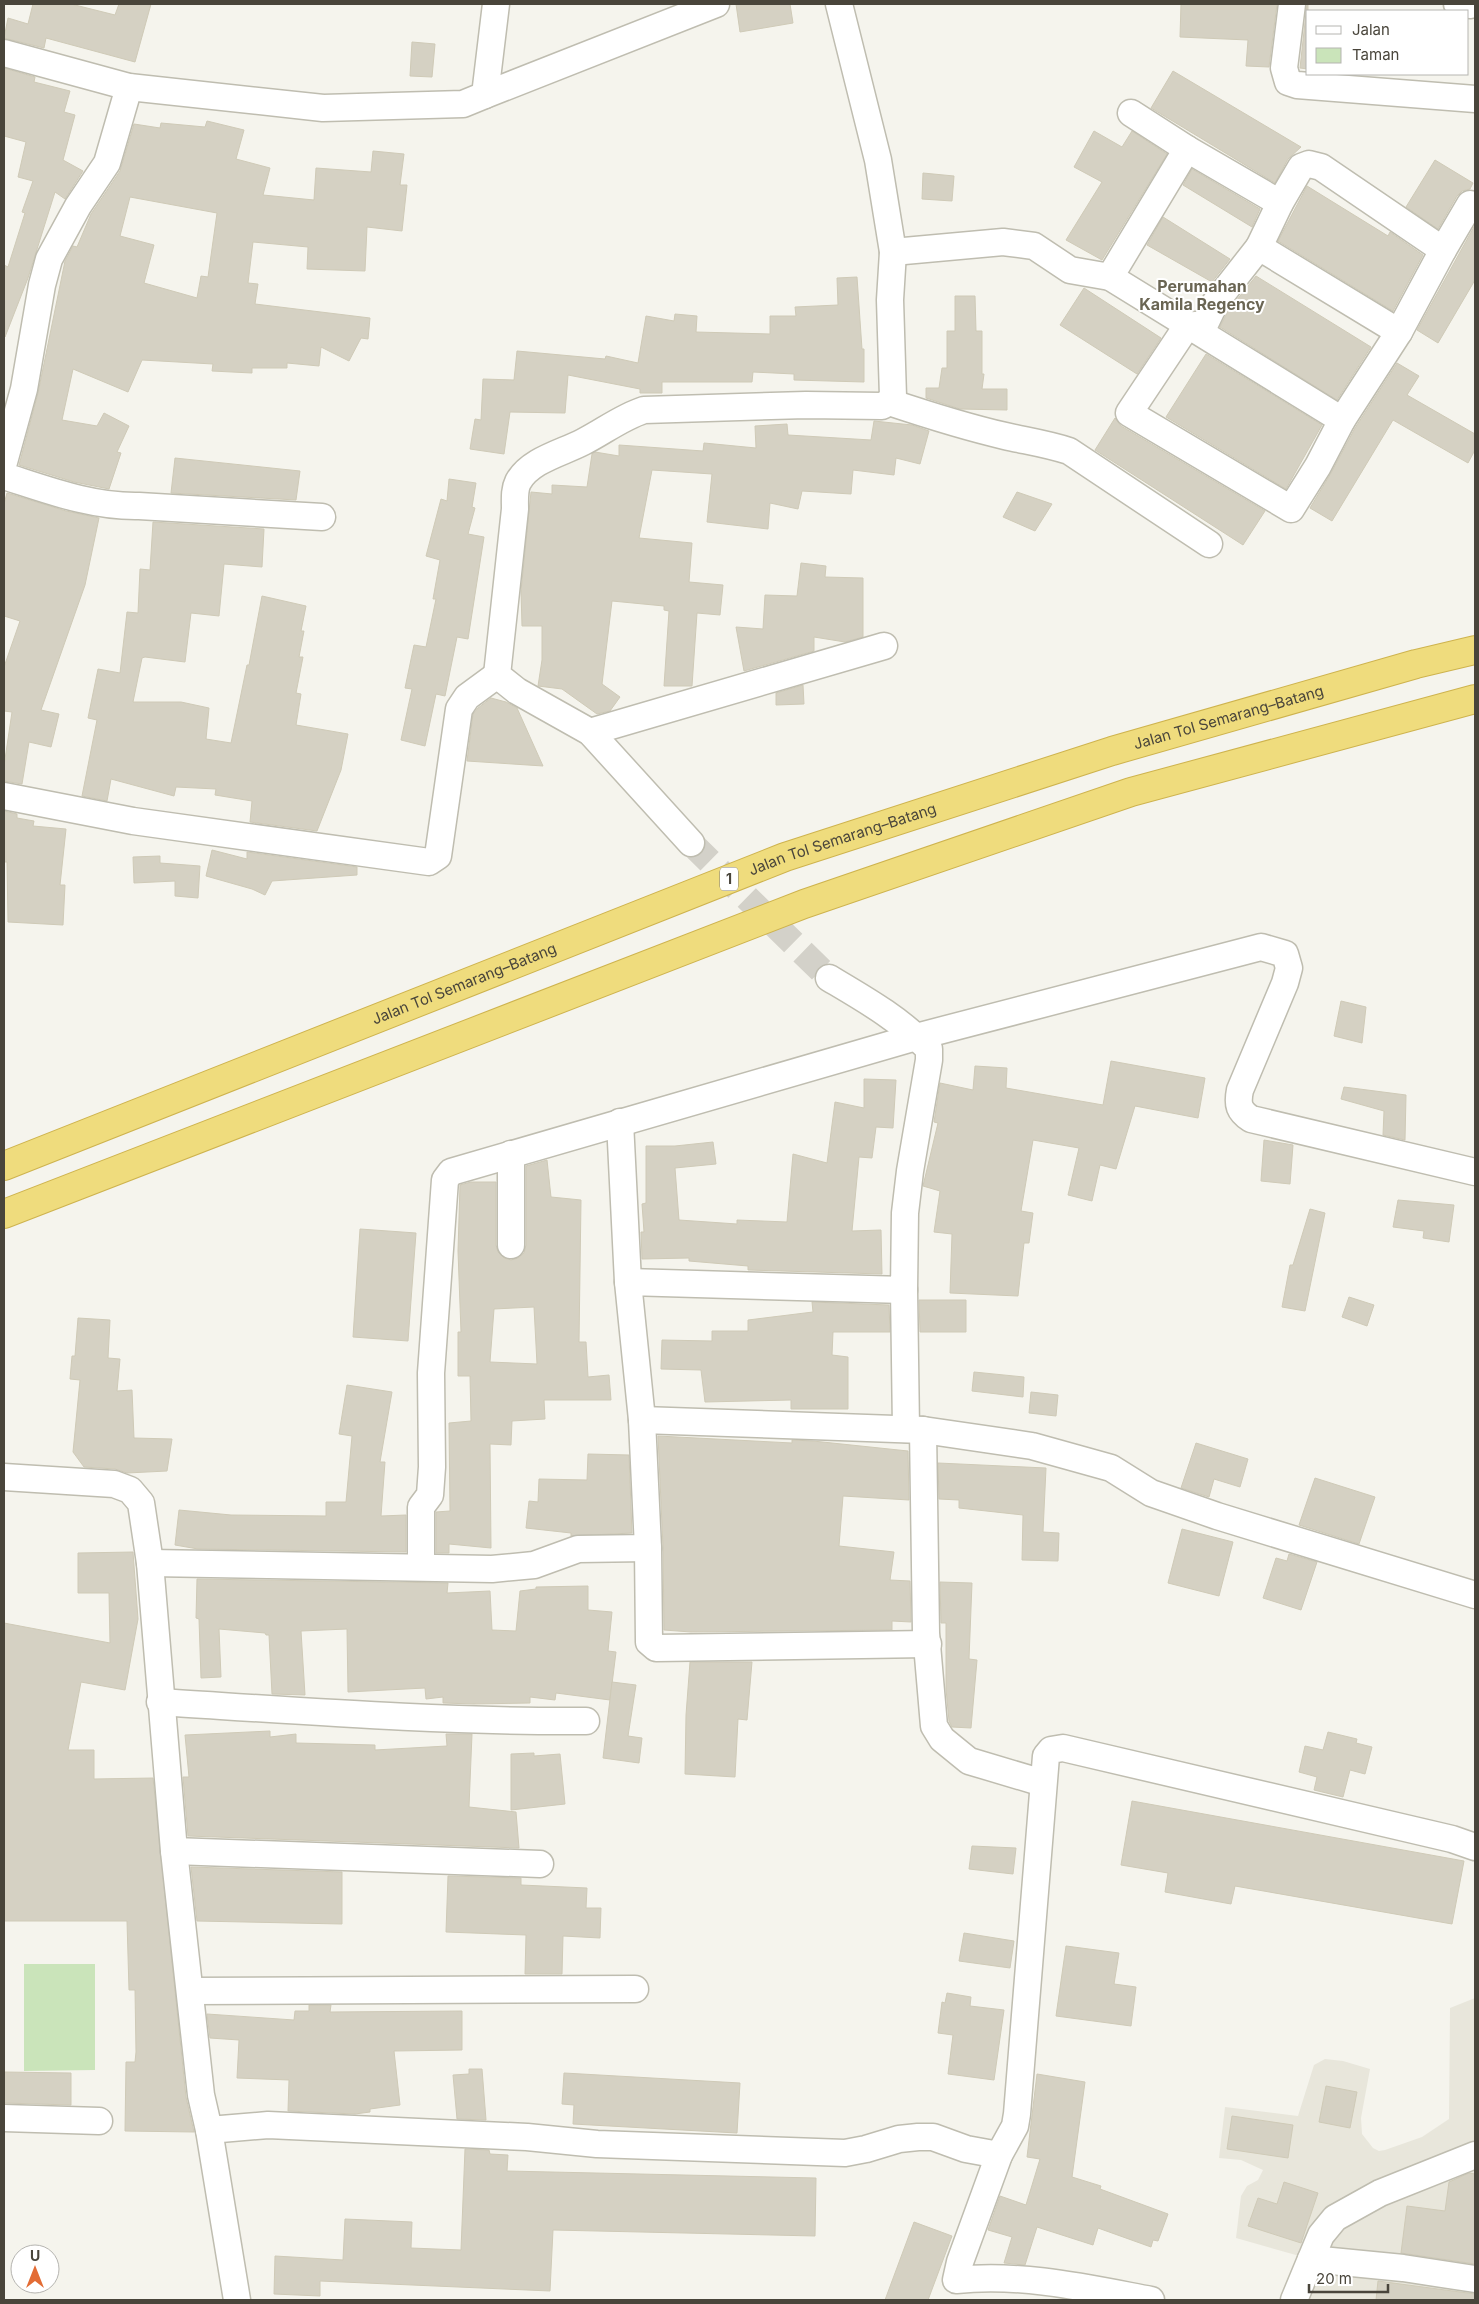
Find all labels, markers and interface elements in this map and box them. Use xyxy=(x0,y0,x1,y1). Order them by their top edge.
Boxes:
legend xyxy=(1306,10,1469,75)
text: Jalan xyxy=(1352,20,1390,39)
text: Taman xyxy=(1352,45,1399,64)
district label: Perumahan Kamila Regency xyxy=(1139,276,1265,314)
street label: Jalan Tol Semarang–Batang xyxy=(1131,681,1326,753)
street label: Jalan Tol Semarang–Batang xyxy=(746,799,939,879)
road number: 1 xyxy=(720,868,738,891)
street label: Jalan Tol Semarang–Batang xyxy=(369,938,559,1028)
north arrow xyxy=(10,2244,60,2294)
text: U xyxy=(30,2247,40,2264)
scale bar xyxy=(1309,2262,1388,2294)
text: 20 m xyxy=(1316,2269,1352,2288)

